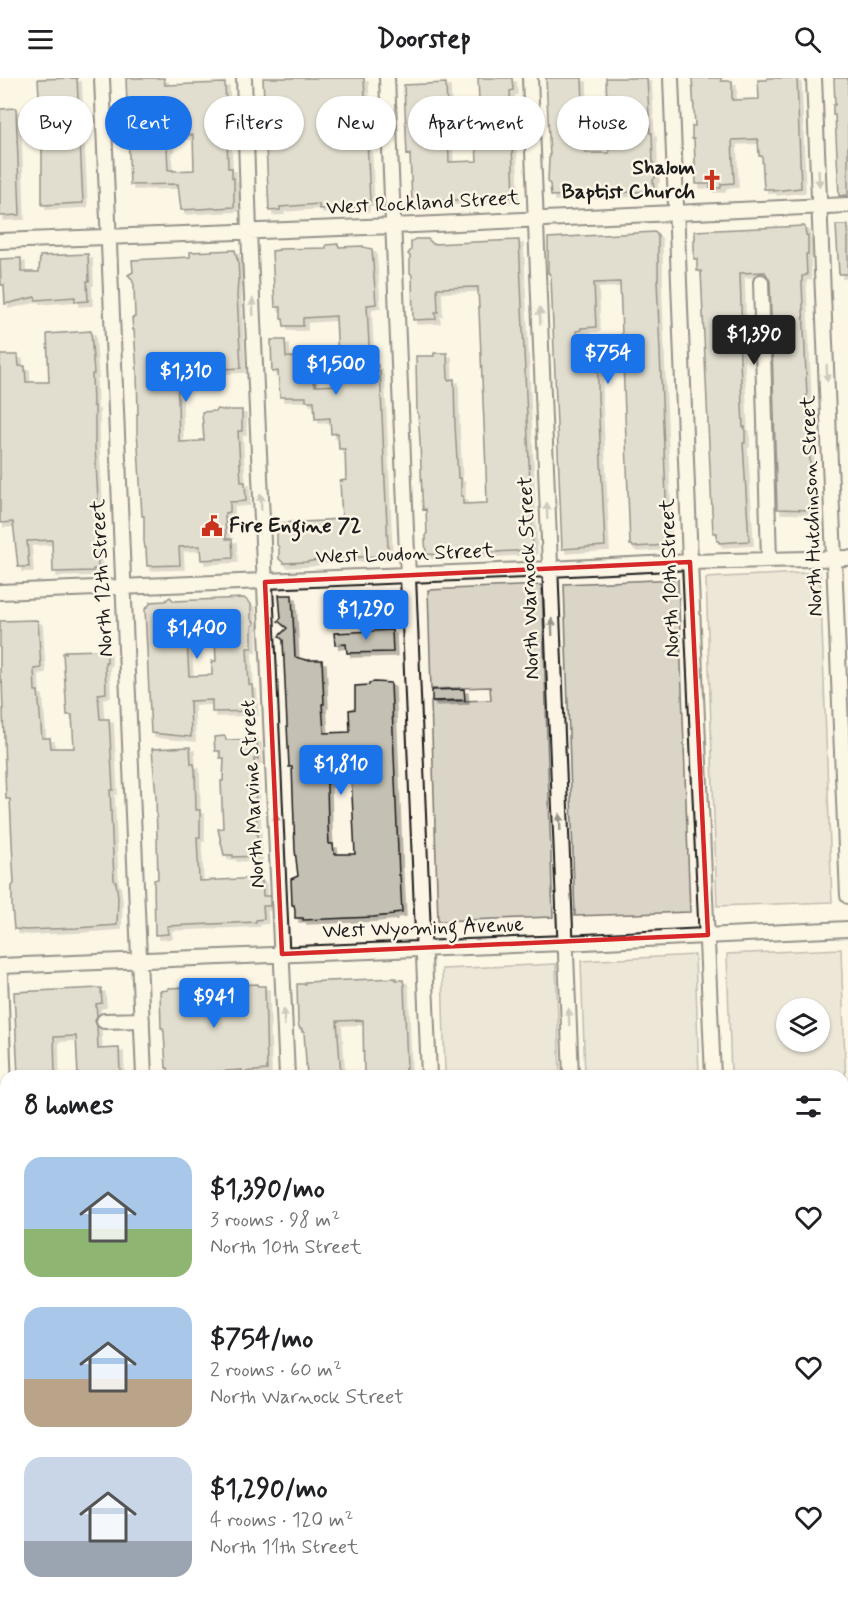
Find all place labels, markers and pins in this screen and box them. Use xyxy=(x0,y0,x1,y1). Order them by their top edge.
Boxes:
place label: Shalom Baptist Church xyxy=(562,154,695,206)
church icon: Shalom Baptist Church xyxy=(700,168,724,192)
pin: $1,390 xyxy=(705,315,803,366)
pin: $754 xyxy=(572,334,644,385)
pin: $1,500 xyxy=(287,345,385,396)
pin: $1,310 xyxy=(137,352,235,403)
place label: Fire Engine 72 xyxy=(229,512,361,542)
public building icon: Fire Engine 72 xyxy=(200,514,224,538)
pin: $1,290 xyxy=(317,590,415,641)
pin: $1,400 xyxy=(148,609,246,660)
pin: $1,810 xyxy=(292,745,390,796)
pin: $941 xyxy=(178,978,250,1029)

